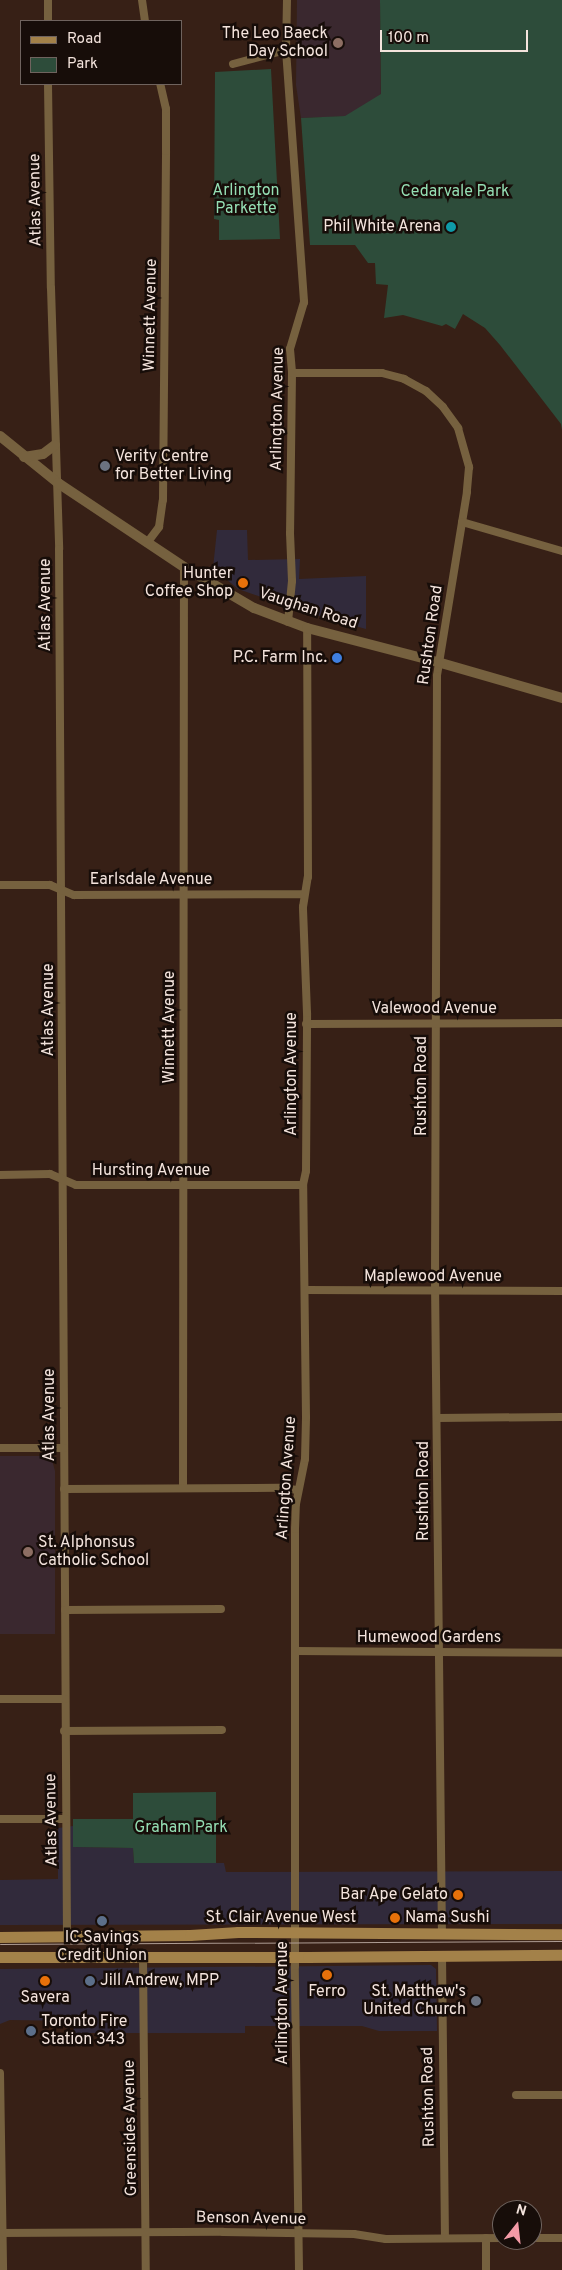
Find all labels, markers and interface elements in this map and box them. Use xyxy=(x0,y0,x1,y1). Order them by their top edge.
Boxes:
legend xyxy=(20,20,182,85)
scale bar xyxy=(382,20,530,52)
place label: The Leo Baeck Day School xyxy=(222,24,328,62)
text: 100 m xyxy=(388,29,429,48)
text: Road xyxy=(67,30,102,49)
marker: The Leo Baeck Day School xyxy=(332,37,344,49)
text: Park xyxy=(67,55,98,74)
street label: Atlas Avenue xyxy=(26,153,46,247)
park label: Arlington Parkette xyxy=(212,181,280,219)
park label: Cedarvale Park xyxy=(400,182,510,202)
place label: Phil White Arena xyxy=(322,217,441,237)
marker: Phil White Arena xyxy=(445,221,457,233)
street label: Winnett Avenue xyxy=(140,258,162,372)
street label: Arlington Avenue xyxy=(267,347,289,471)
place label: Verity Centre for Better Living xyxy=(115,447,232,485)
marker: Verity Centre for Better Living xyxy=(99,460,111,472)
street label: Atlas Avenue xyxy=(36,558,56,652)
place label: Hunter Coffee Shop xyxy=(145,564,233,602)
marker: Hunter Coffee Shop xyxy=(237,577,249,589)
street label: Vaughan Road xyxy=(256,584,360,634)
street label: Rushton Road xyxy=(415,584,447,686)
place label: P.C. Farm Inc. xyxy=(233,648,327,668)
marker: P.C. Farm Inc. xyxy=(331,652,343,664)
street label: Earlsdale Avenue xyxy=(89,870,213,890)
street label: Atlas Avenue xyxy=(39,963,59,1057)
street label: Winnett Avenue xyxy=(160,970,180,1084)
street label: Valewood Avenue xyxy=(371,999,497,1019)
street label: Arlington Avenue xyxy=(282,1012,302,1136)
street label: Rushton Road xyxy=(412,1036,432,1136)
street label: Hursting Avenue xyxy=(91,1161,211,1181)
street label: Maplewood Avenue xyxy=(364,1267,502,1287)
street label: Atlas Avenue xyxy=(40,1368,60,1462)
street label: Arlington Avenue xyxy=(273,1415,301,1541)
street label: Rushton Road xyxy=(414,1441,434,1541)
place label: St. Alphonsus Catholic School xyxy=(38,1533,149,1571)
marker: St. Alphonsus Catholic School xyxy=(22,1546,34,1558)
street label: Humewood Gardens xyxy=(357,1628,501,1648)
street label: Atlas Avenue xyxy=(42,1773,62,1867)
park label: Graham Park xyxy=(134,1818,228,1838)
place label: Bar Ape Gelato xyxy=(339,1885,448,1905)
marker: Bar Ape Gelato xyxy=(452,1889,464,1901)
street label: St. Clair Avenue West xyxy=(205,1908,357,1928)
place label: Nama Sushi xyxy=(405,1908,489,1928)
marker: Nama Sushi xyxy=(389,1912,401,1924)
marker: IC Savings Credit Union xyxy=(96,1915,108,1927)
place label: IC Savings Credit Union xyxy=(57,1928,147,1966)
street label: Arlington Avenue xyxy=(273,1941,293,2065)
marker: Ferro xyxy=(321,1969,333,1981)
place label: Jill Andrew, MPP xyxy=(100,1971,220,1991)
marker: Savera xyxy=(39,1975,51,1987)
marker: Jill Andrew, MPP xyxy=(84,1975,96,1987)
place label: Ferro xyxy=(308,1982,346,2002)
place label: St. Matthew's United Church xyxy=(363,1982,466,2020)
place label: Savera xyxy=(20,1988,70,2008)
marker: St. Matthew's United Church xyxy=(470,1995,482,2007)
place label: Toronto Fire Station 343 xyxy=(41,2012,127,2050)
marker: Toronto Fire Station 343 xyxy=(25,2025,37,2037)
street label: Rushton Road xyxy=(419,2047,439,2147)
street label: Greensides Avenue xyxy=(120,2059,142,2197)
north arrow xyxy=(492,2200,542,2250)
text: N xyxy=(514,2202,528,2221)
street label: Benson Avenue xyxy=(195,2208,307,2230)

